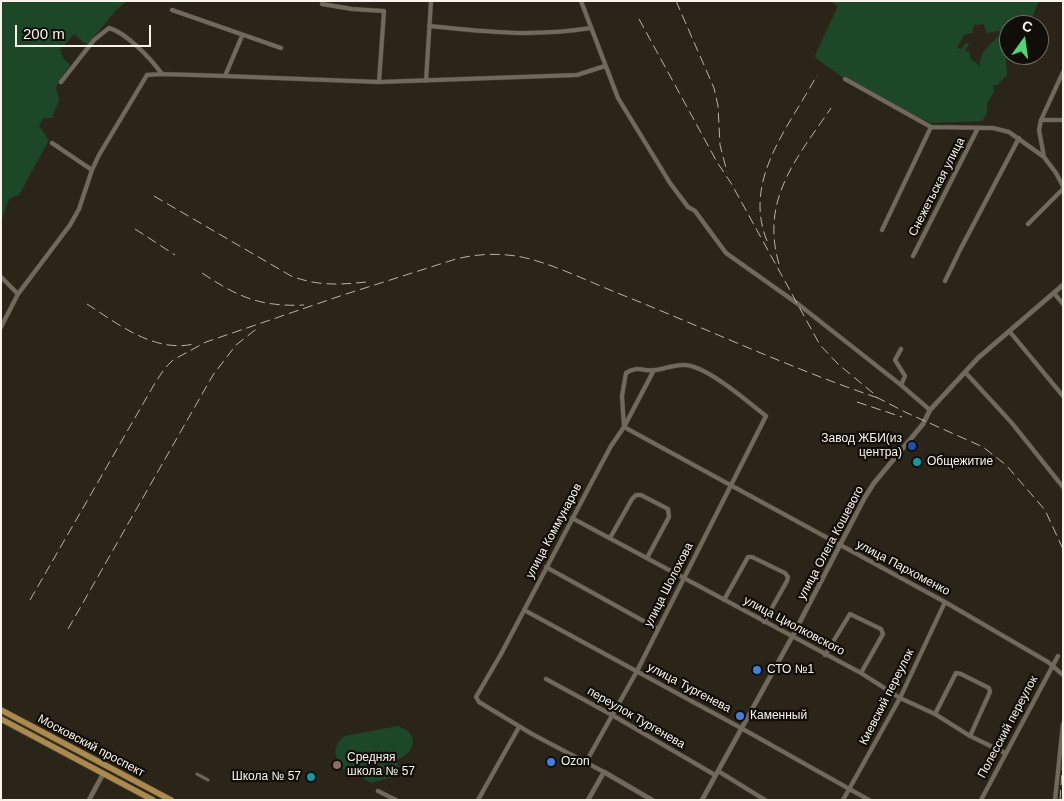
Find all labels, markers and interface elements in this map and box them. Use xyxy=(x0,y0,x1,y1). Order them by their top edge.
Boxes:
scale bar xyxy=(18,15,154,47)
north arrow xyxy=(999,15,1049,65)
text: С xyxy=(1021,17,1034,35)
text: 200 m xyxy=(23,25,65,42)
street label: Снежетьская улица xyxy=(906,135,968,239)
place label: Завод ЖБИ(из центра) xyxy=(821,432,902,460)
marker: Завод ЖБИ(из центра) xyxy=(906,440,918,452)
place label: Общежитие xyxy=(927,455,993,469)
marker: Общежитие xyxy=(911,456,923,468)
street label: улица Коммунаров xyxy=(523,481,585,581)
street label: улица Олега Кошевого xyxy=(795,484,867,602)
street label: улица Пархоменко xyxy=(854,537,952,599)
street label: улица Шолохова xyxy=(642,540,696,630)
street label: улица Циолковского xyxy=(741,593,847,659)
street label: Киевский переулок xyxy=(857,647,917,747)
street label: улица Тургенева xyxy=(645,660,733,716)
place label: СТО №1 xyxy=(767,663,814,677)
marker: СТО №1 xyxy=(751,664,763,676)
street label: Полесский переулок xyxy=(975,673,1041,781)
street label: переулок Тургенева xyxy=(584,684,688,752)
place label: Каменный xyxy=(750,709,807,723)
marker: Каменный xyxy=(734,710,746,722)
street label: Московский проспект xyxy=(35,712,147,780)
place label: Средняя школа № 57 xyxy=(347,751,415,779)
place label: Ozon xyxy=(561,755,590,769)
marker: Ozon xyxy=(545,756,557,768)
marker: Средняя школа № 57 xyxy=(331,759,343,771)
place label: Школа № 57 xyxy=(232,770,301,784)
marker: Школа № 57 xyxy=(305,771,317,783)

